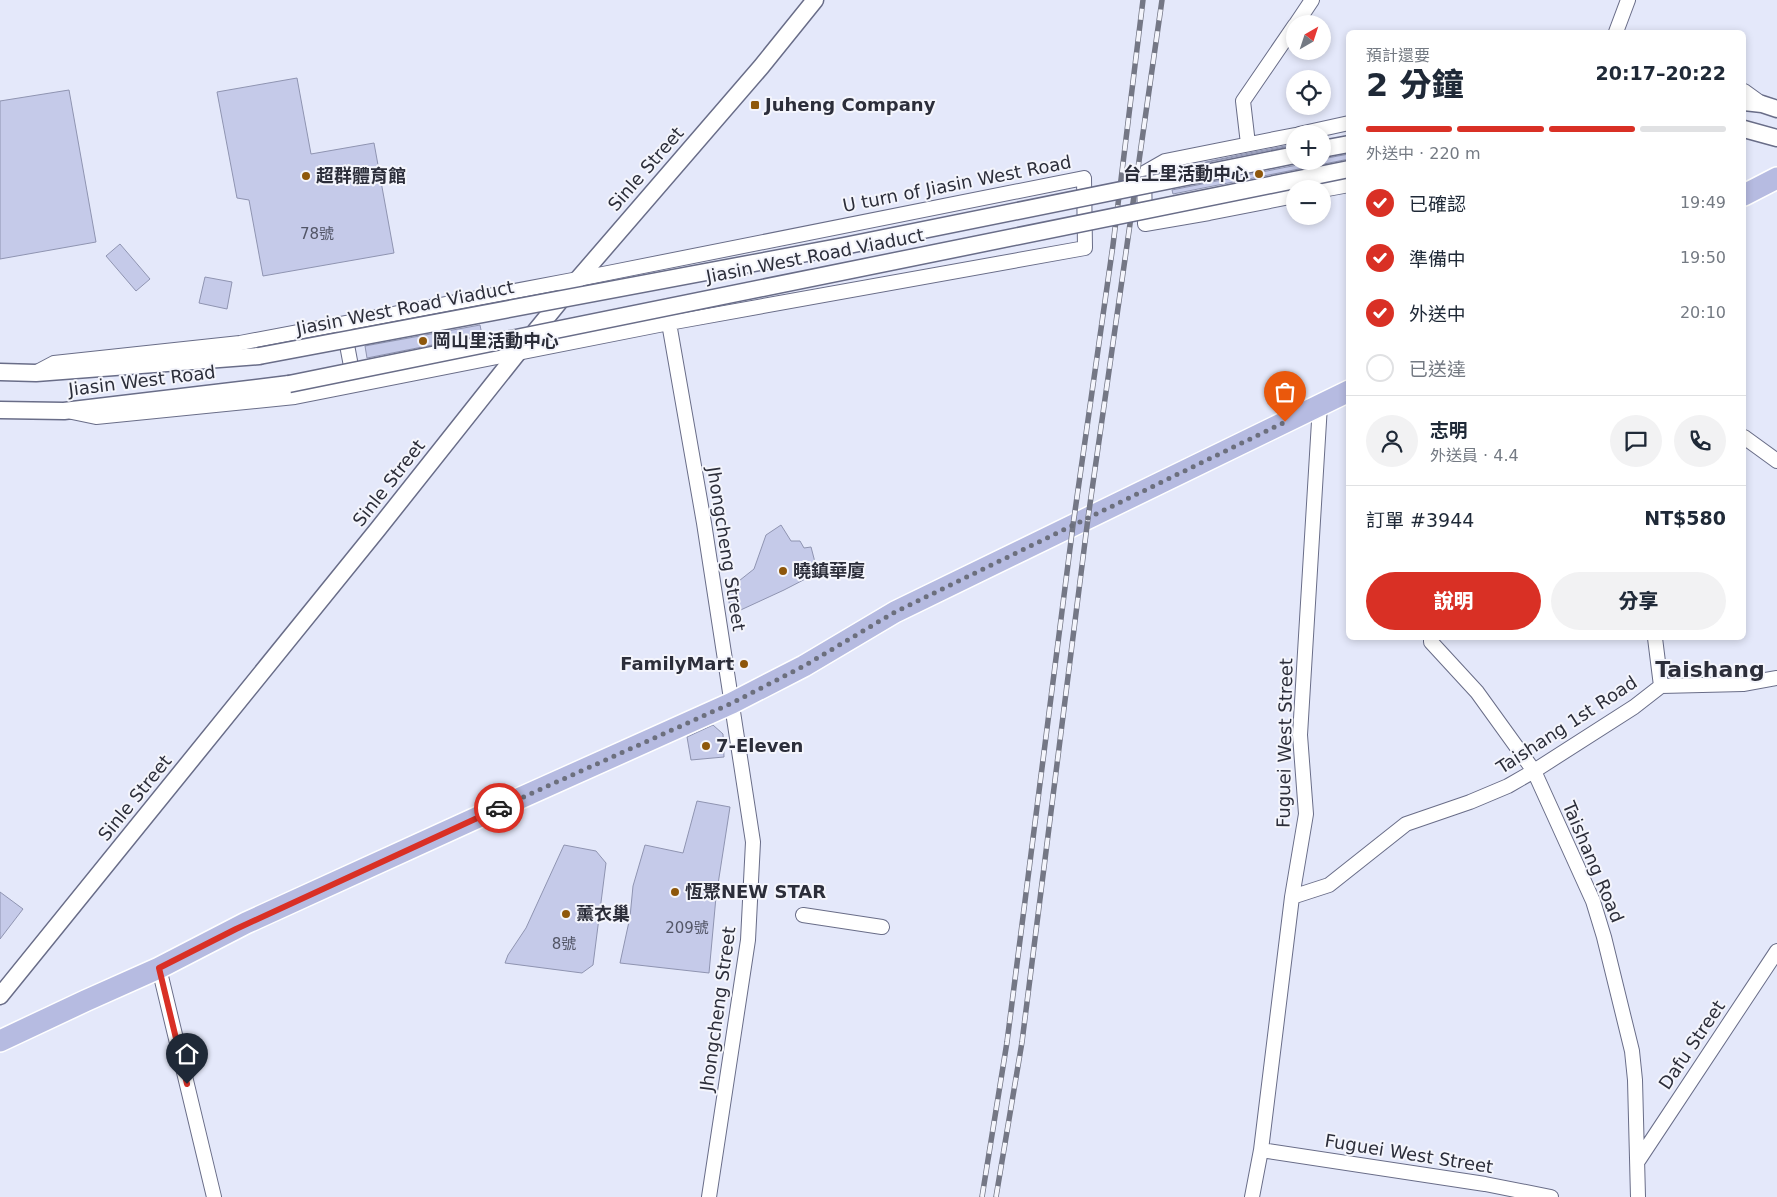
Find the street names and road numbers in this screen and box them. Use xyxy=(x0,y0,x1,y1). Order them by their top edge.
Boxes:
street label: Sinle Street xyxy=(603,122,688,215)
street label: U turn of Jiasin West Road xyxy=(841,151,1073,216)
street label: Jiasin West Road Viaduct xyxy=(703,224,926,287)
street label: Jiasin West Road Viaduct xyxy=(293,276,516,339)
street label: Jiasin West Road xyxy=(66,361,217,400)
street label: Sinle Street xyxy=(348,435,429,530)
street label: Jhongcheng Street xyxy=(703,464,750,633)
street label: Fuguei West Street xyxy=(1273,658,1296,828)
street label: Taishang 1st Road xyxy=(1492,671,1641,778)
street label: Sinle Street xyxy=(94,751,176,845)
street label: Taishang Road xyxy=(1558,797,1628,926)
street label: Jhongcheng Street xyxy=(695,925,739,1094)
street label: Dafu Street xyxy=(1654,996,1729,1093)
street label: Fuguei West Street xyxy=(1323,1130,1495,1177)

